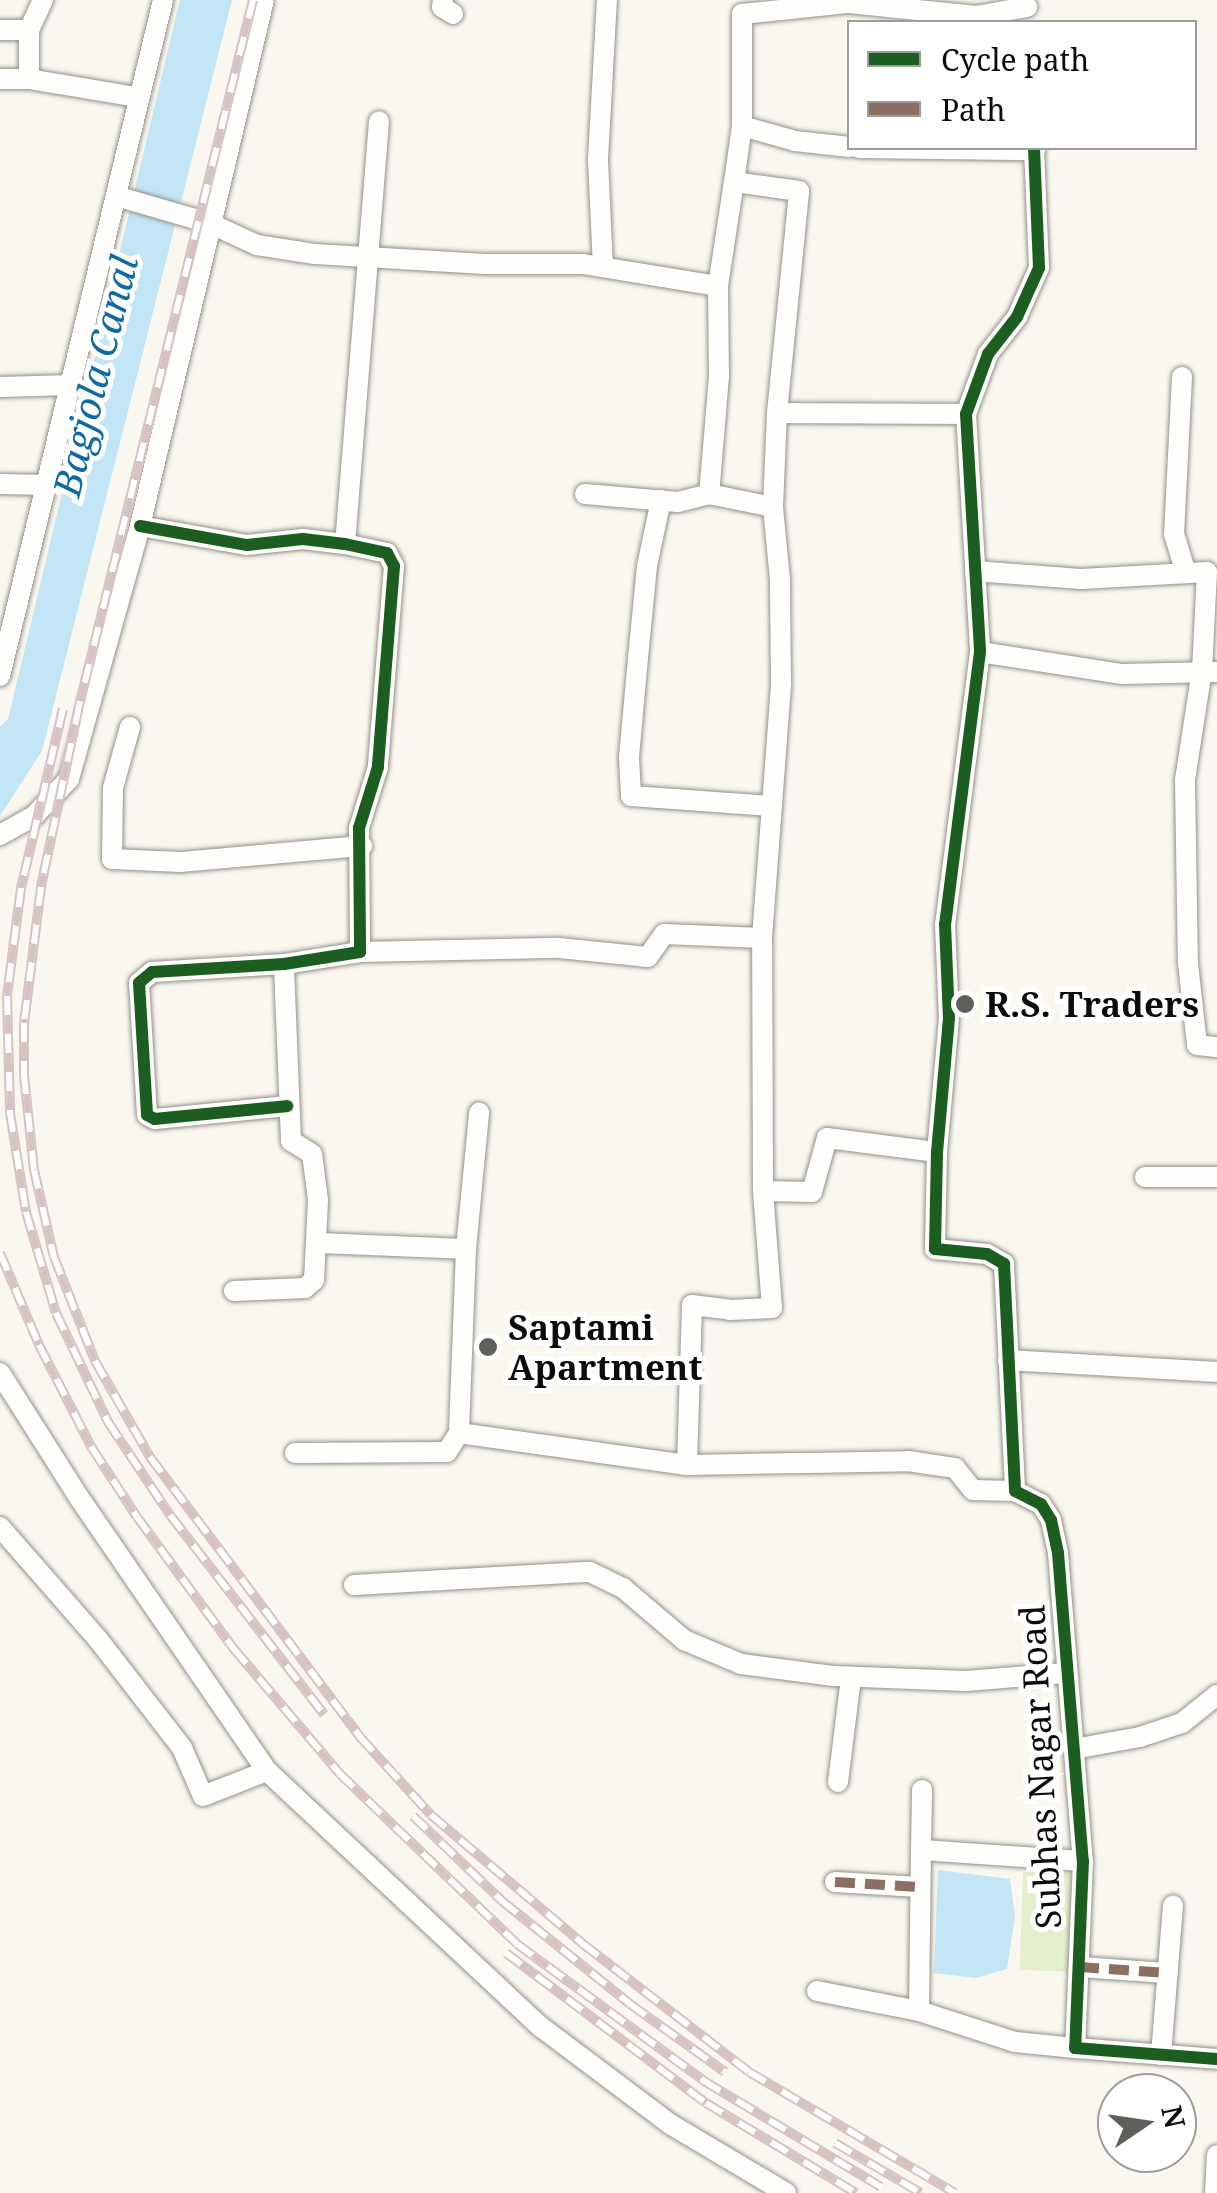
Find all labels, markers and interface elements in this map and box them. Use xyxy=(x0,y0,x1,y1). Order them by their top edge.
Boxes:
legend xyxy=(847,20,1197,150)
text: Cycle path xyxy=(941,39,1089,80)
text: Path xyxy=(941,89,1006,130)
water label: Bagjola Canal xyxy=(43,251,147,501)
place label: R.S. Traders xyxy=(985,983,1199,1025)
marker: R.S. Traders xyxy=(954,993,976,1015)
place label: Saptami Apartment xyxy=(508,1306,702,1388)
marker: Saptami Apartment xyxy=(477,1336,499,1358)
street label: Subhas Nagar Road xyxy=(1011,1604,1069,1930)
north arrow xyxy=(1097,2073,1197,2173)
text: N xyxy=(1153,2102,1195,2132)

